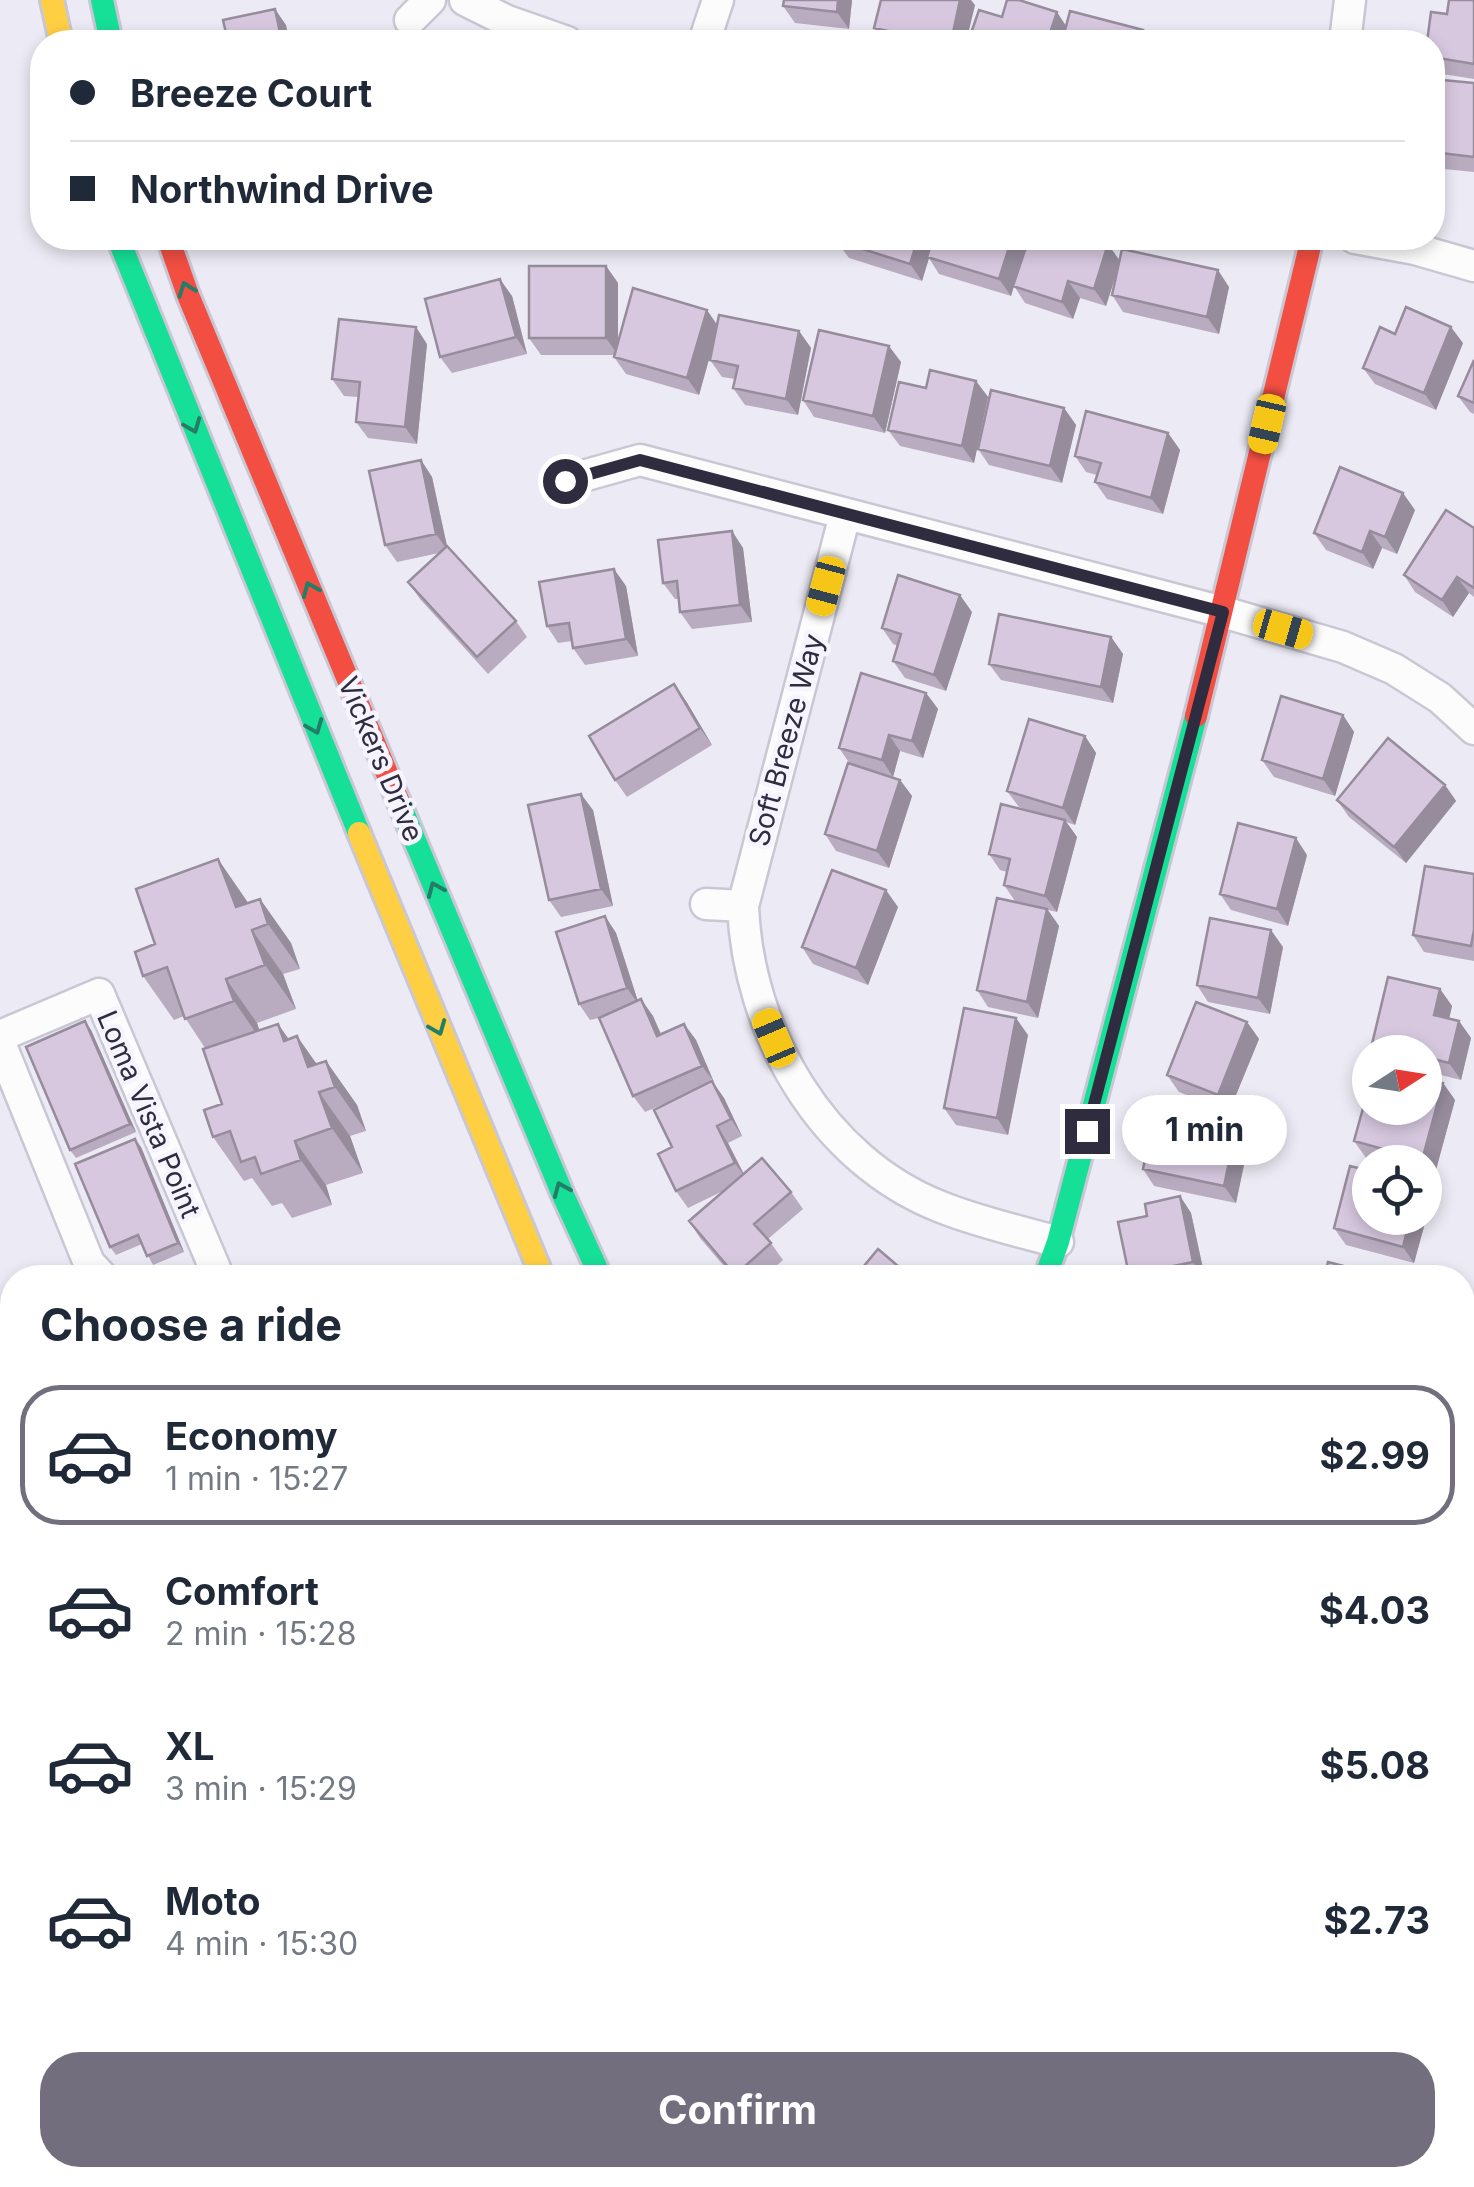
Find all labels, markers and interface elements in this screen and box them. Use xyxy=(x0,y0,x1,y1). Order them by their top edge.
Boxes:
text: Breeze Court xyxy=(130,70,372,116)
text: Northwind Drive xyxy=(130,166,434,212)
one-way arrow xyxy=(177,281,198,298)
car xyxy=(1246,391,1288,457)
one-way arrow xyxy=(181,416,201,434)
route start xyxy=(543,459,588,504)
car xyxy=(804,553,848,619)
one-way arrow xyxy=(302,581,322,599)
car xyxy=(1250,606,1316,652)
street label: Soft Breeze Way xyxy=(741,630,831,850)
street label: Vickers Drive xyxy=(331,671,431,847)
one-way arrow xyxy=(304,717,324,734)
one-way arrow xyxy=(427,881,447,899)
street label: Loma Vista Point xyxy=(90,1005,208,1223)
car xyxy=(748,1005,800,1071)
one-way arrow xyxy=(426,1018,446,1035)
north arrow xyxy=(1352,1035,1442,1125)
map controls xyxy=(1352,1035,1442,1235)
callout: 1 min xyxy=(1122,1096,1287,1166)
route end xyxy=(1065,1109,1110,1154)
text: 1 min xyxy=(1165,1110,1244,1149)
button: locate xyxy=(1352,1145,1442,1235)
one-way arrow xyxy=(553,1181,573,1199)
text: Choose a ride xyxy=(40,1297,342,1352)
icon: car xyxy=(45,1410,135,1500)
text: Economy xyxy=(165,1413,338,1459)
text: $2.99 xyxy=(1320,1432,1430,1478)
text: 1 min · 15:27 xyxy=(165,1459,348,1498)
icon: car xyxy=(45,1565,135,1655)
text: Comfort xyxy=(165,1568,319,1614)
text: $4.03 xyxy=(1319,1587,1430,1633)
text: 2 min · 15:28 xyxy=(165,1614,356,1653)
icon: car xyxy=(45,1720,135,1810)
text: XL xyxy=(165,1723,215,1769)
text: $5.08 xyxy=(1320,1742,1430,1788)
text: 3 min · 15:29 xyxy=(165,1769,357,1808)
icon: car xyxy=(45,1875,135,1965)
text: Moto xyxy=(165,1878,261,1924)
text: $2.73 xyxy=(1323,1897,1430,1943)
text: 4 min · 15:30 xyxy=(165,1924,358,1963)
button: Confirm xyxy=(40,2052,1435,2167)

